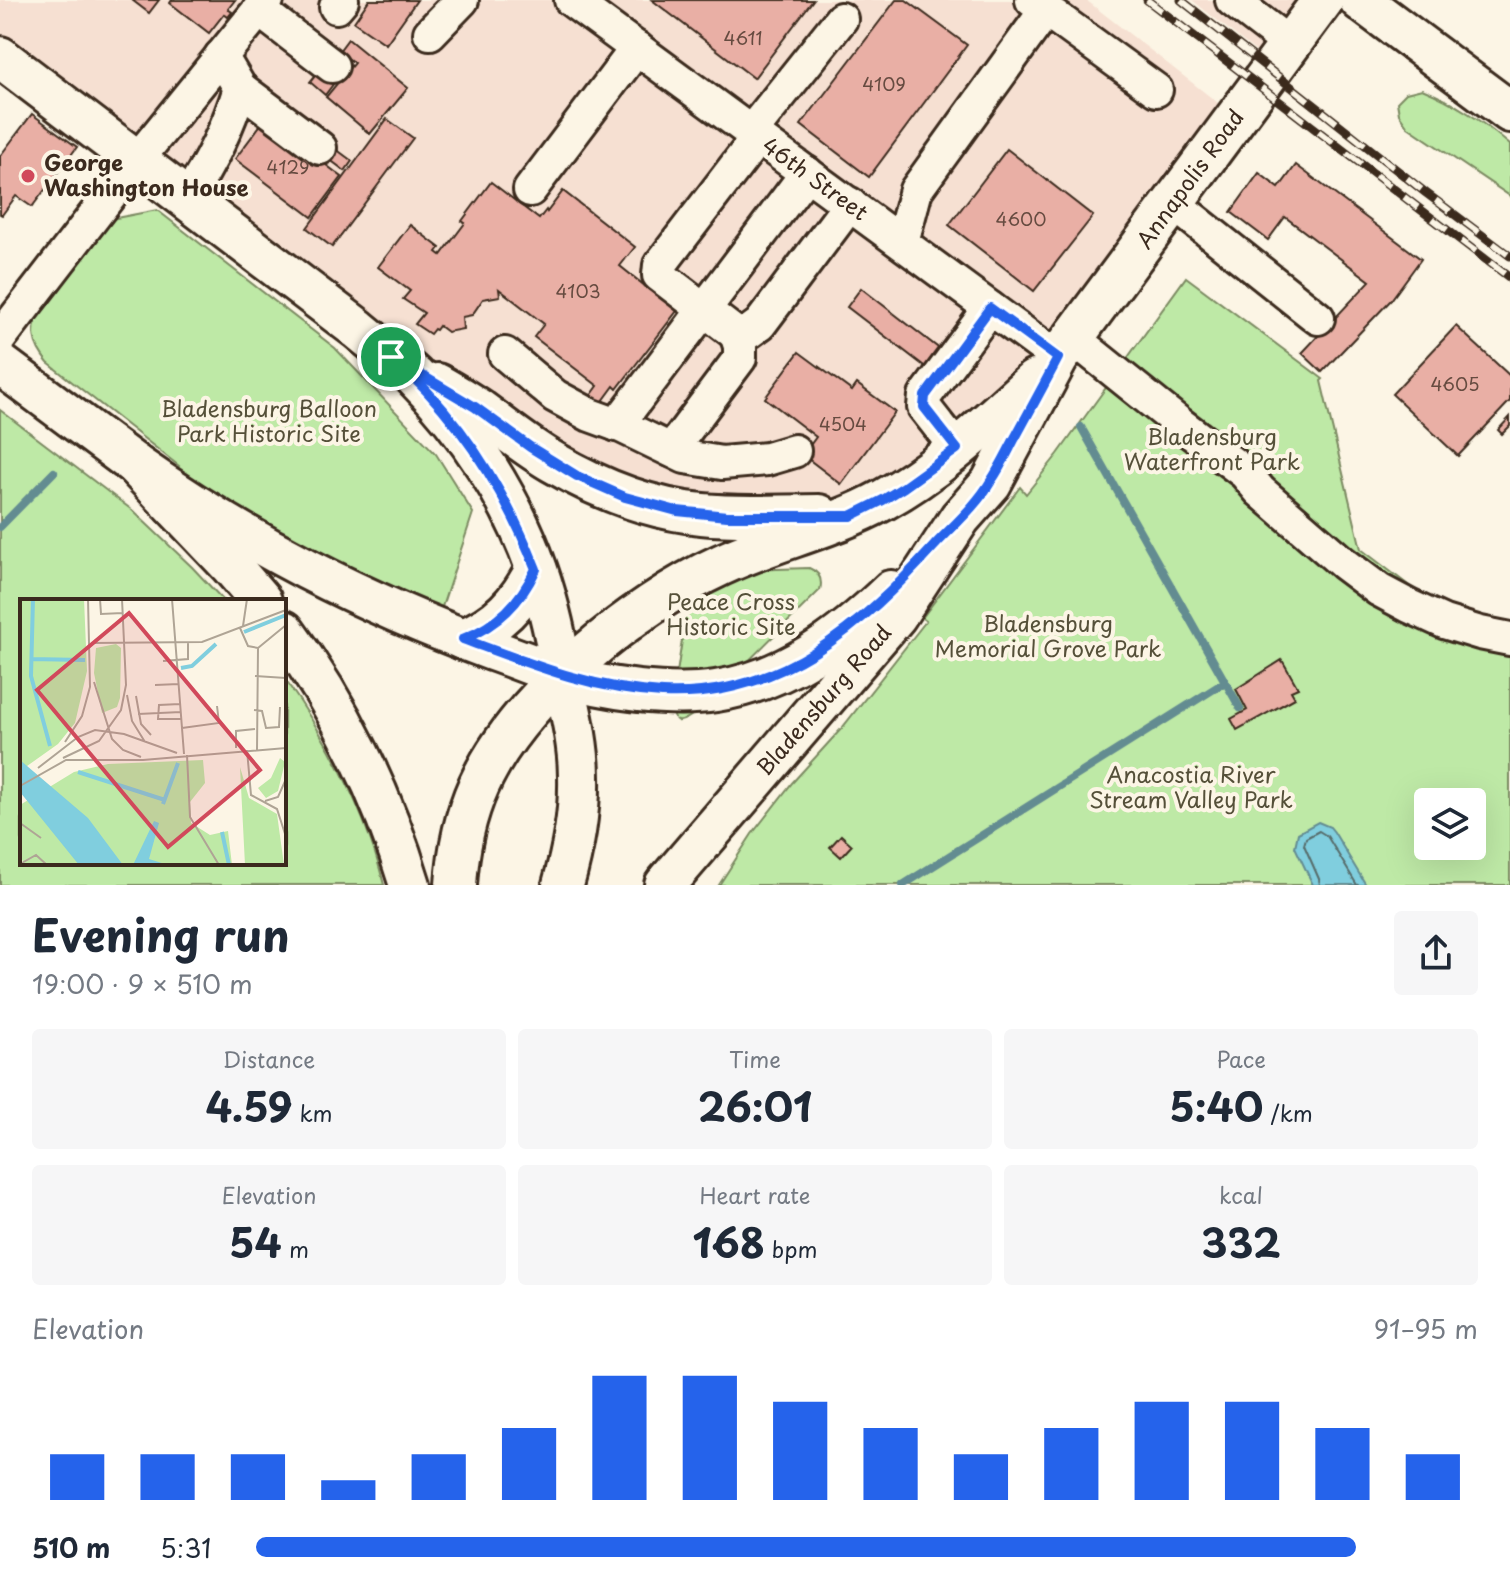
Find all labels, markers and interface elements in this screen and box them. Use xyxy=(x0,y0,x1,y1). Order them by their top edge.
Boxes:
house number: 4611 xyxy=(723,24,763,51)
house number: 4109 xyxy=(862,70,906,97)
street label: Annapolis Road xyxy=(1127,102,1251,255)
street label: 46th Street xyxy=(756,128,876,228)
place label: George Washington House xyxy=(44,145,249,203)
house number: 4129 xyxy=(267,153,309,180)
marker: George Washington House xyxy=(19,167,37,185)
house number: 4600 xyxy=(996,205,1046,232)
house number: 4103 xyxy=(556,277,600,304)
pin xyxy=(357,323,425,391)
icon: arrive xyxy=(369,335,413,379)
house number: 4605 xyxy=(1430,370,1480,397)
park label: Bladensburg Balloon Park Historic Site xyxy=(161,391,377,449)
house number: 4504 xyxy=(819,410,867,437)
park label: Bladensburg Waterfront Park xyxy=(1124,419,1300,477)
park label: Peace Cross Historic Site xyxy=(666,584,796,642)
inset map xyxy=(20,599,286,865)
park label: Bladensburg Memorial Grove Park xyxy=(934,606,1162,664)
street label: Bladensburg Road xyxy=(748,616,898,782)
park label: Anacostia River Stream Valley Park xyxy=(1089,757,1293,815)
map controls xyxy=(1414,788,1486,860)
button: layers xyxy=(1414,788,1486,860)
text: Evening run xyxy=(32,901,290,967)
button: share xyxy=(1394,911,1478,995)
text: 19:00 · 9 × 510 m xyxy=(32,964,253,1003)
text: Distance xyxy=(223,1042,315,1075)
text: Time xyxy=(729,1042,781,1075)
text: Pace xyxy=(1216,1042,1266,1075)
text: 4.59 xyxy=(205,1075,292,1136)
text: 26:01 xyxy=(698,1075,812,1136)
text: 5:40 xyxy=(1169,1075,1263,1136)
text: km xyxy=(292,1096,333,1129)
text: /km xyxy=(1263,1096,1313,1129)
text: Elevation xyxy=(222,1178,316,1211)
text: Heart rate xyxy=(699,1178,811,1211)
text: kcal xyxy=(1219,1178,1263,1211)
text: 54 xyxy=(229,1211,282,1272)
text: 168 xyxy=(692,1211,765,1272)
text: 332 xyxy=(1201,1211,1281,1272)
text: m xyxy=(282,1232,309,1265)
text: bpm xyxy=(765,1232,818,1265)
text: Elevation xyxy=(32,1309,144,1348)
text: 91–95 m xyxy=(1374,1309,1478,1348)
text: 510 m xyxy=(32,1528,110,1567)
text: 5:31 xyxy=(160,1528,211,1567)

